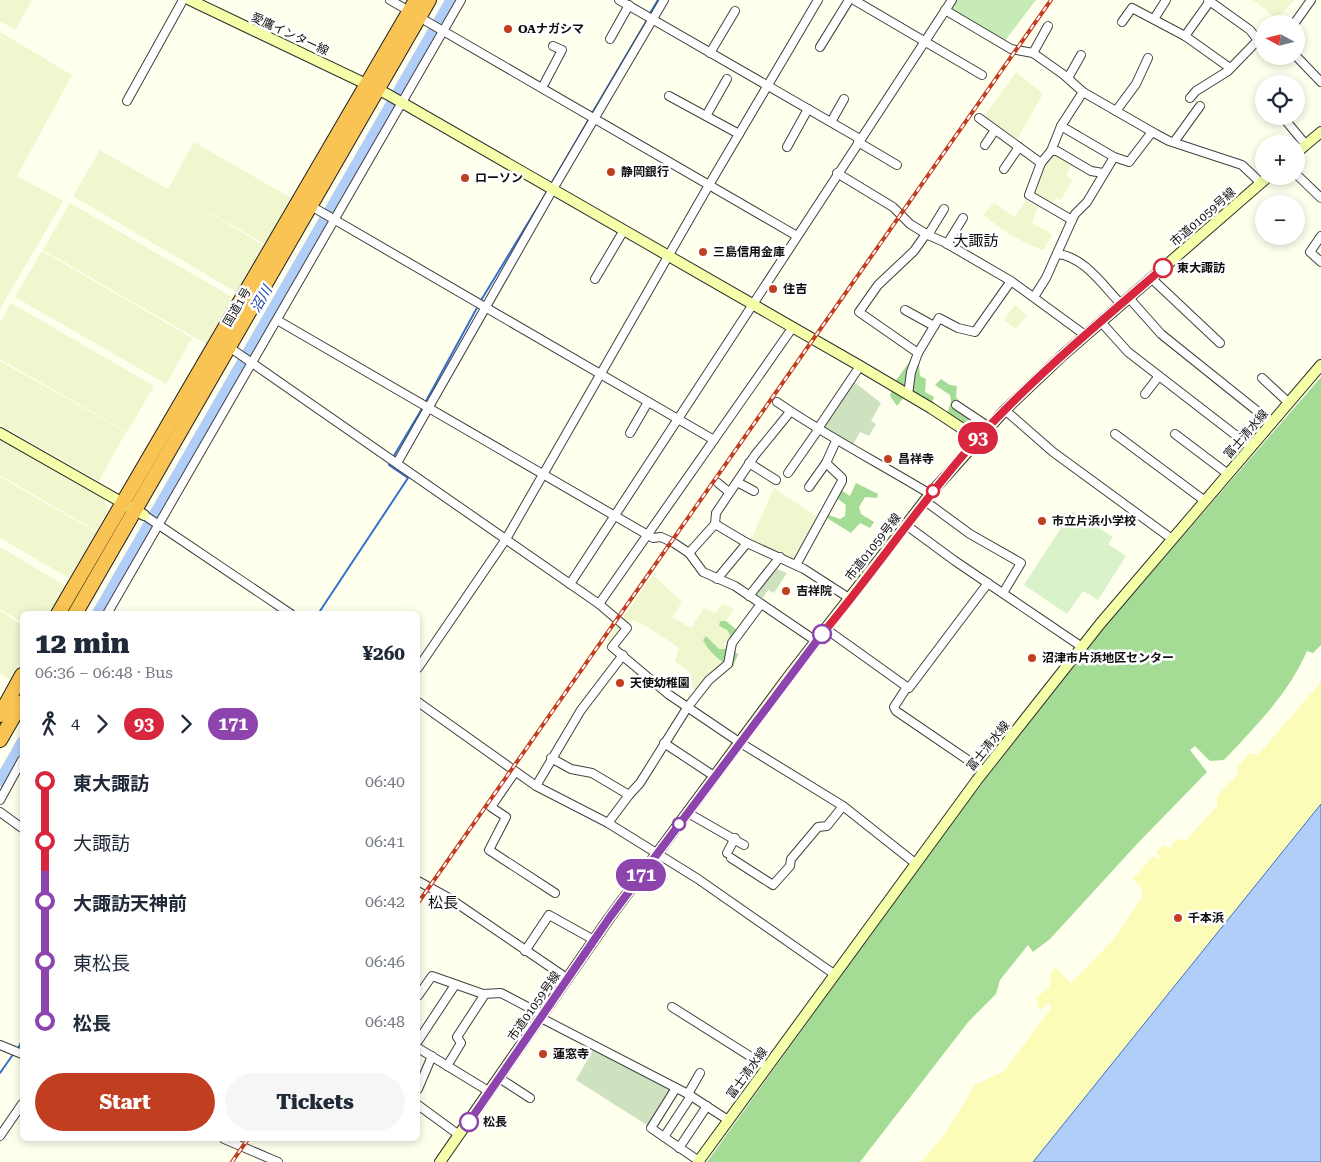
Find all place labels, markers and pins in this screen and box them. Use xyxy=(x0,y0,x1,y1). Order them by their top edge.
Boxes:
place label: OAナガシマ xyxy=(518,22,584,36)
marker: OAナガシマ xyxy=(502,23,514,35)
place label: 静岡銀行 xyxy=(621,165,669,179)
marker: 静岡銀行 xyxy=(605,166,617,178)
place label: ローソン xyxy=(475,171,523,185)
marker: ローソン xyxy=(459,172,471,184)
place label: 三島信用金庫 xyxy=(713,245,785,259)
marker: 三島信用金庫 xyxy=(697,246,709,258)
marker: 東大諏訪 xyxy=(1153,258,1173,278)
place label: 東大諏訪 xyxy=(1177,261,1225,275)
place label: 住吉 xyxy=(783,282,807,296)
marker: 住吉 xyxy=(767,283,779,295)
place label: 昌祥寺 xyxy=(898,452,934,466)
marker: 昌祥寺 xyxy=(882,453,894,465)
unlabelled marker xyxy=(926,484,940,498)
place label: 市立片浜小学校 xyxy=(1052,514,1136,528)
marker: 市立片浜小学校 xyxy=(1036,515,1048,527)
place label: 吉祥院 xyxy=(796,584,832,598)
marker: 吉祥院 xyxy=(780,585,792,597)
unlabelled marker xyxy=(812,624,832,644)
place label: 沼津市片浜地区センター xyxy=(1042,651,1174,665)
marker: 沼津市片浜地区センター xyxy=(1026,652,1038,664)
place label: 天使幼稚園 xyxy=(630,676,690,690)
marker: 天使幼稚園 xyxy=(614,677,626,689)
unlabelled marker xyxy=(672,817,686,831)
place label: 千本浜 xyxy=(1188,911,1224,925)
marker: 千本浜 xyxy=(1172,912,1184,924)
place label: 蓮窓寺 xyxy=(553,1047,589,1061)
marker: 蓮窓寺 xyxy=(537,1048,549,1060)
marker: 松長 xyxy=(459,1112,479,1132)
place label: 松長 xyxy=(483,1115,507,1129)

